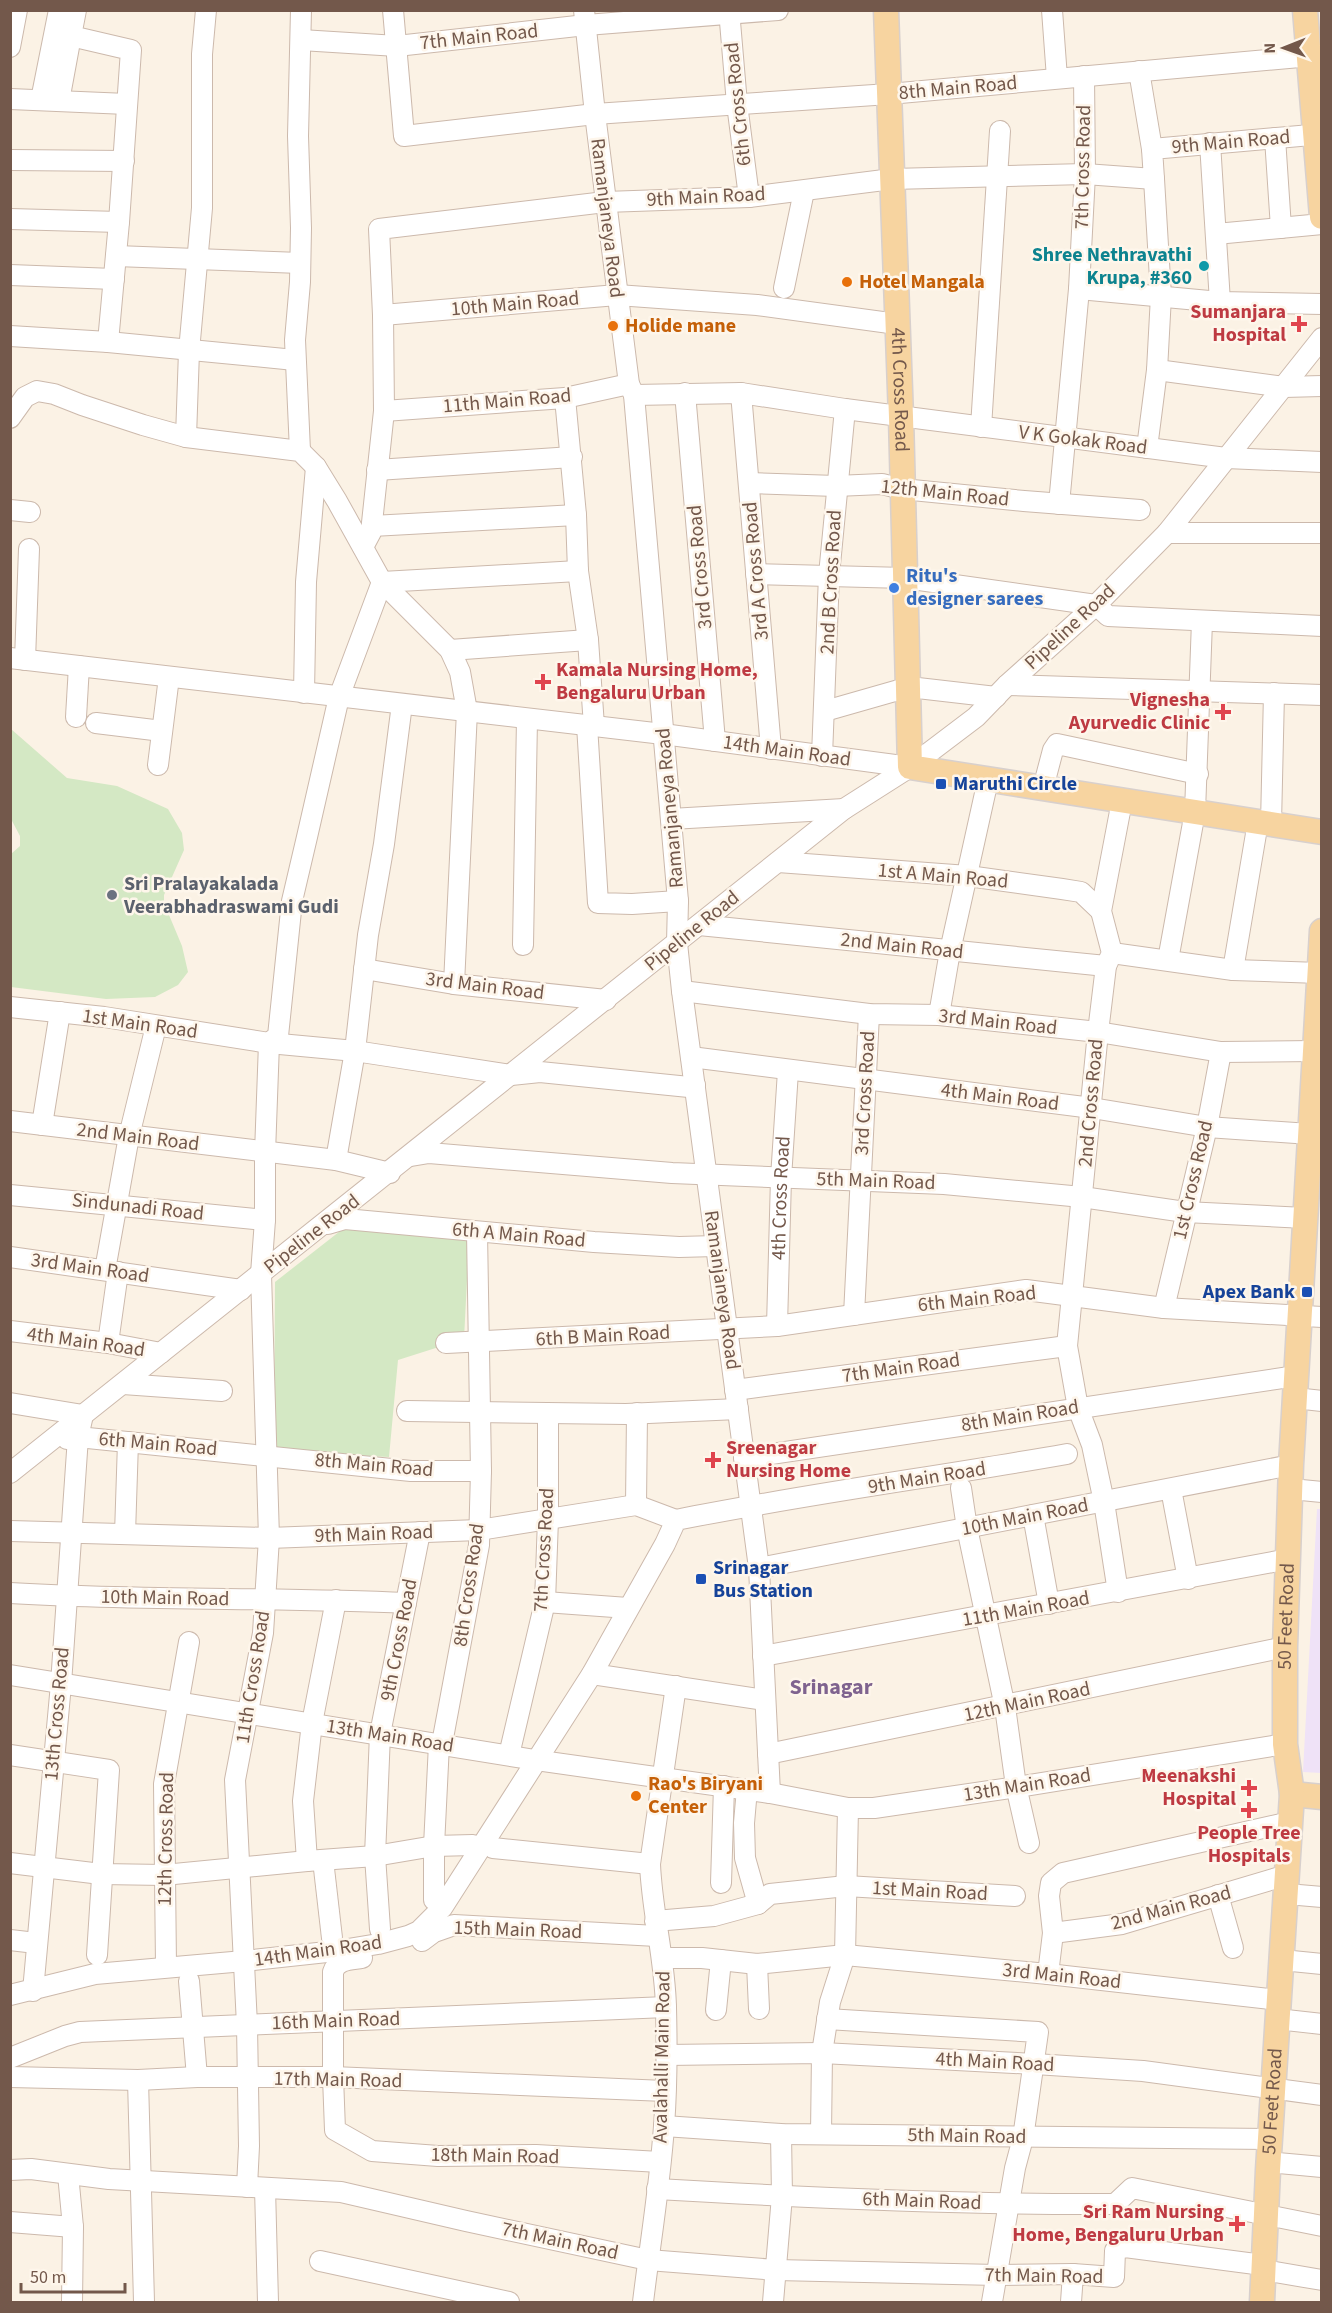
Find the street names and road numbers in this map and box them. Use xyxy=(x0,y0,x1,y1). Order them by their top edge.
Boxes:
street label: 7th Main Road xyxy=(418,17,540,57)
street label: 6th Cross Road xyxy=(718,41,758,167)
street label: 8th Main Road xyxy=(898,69,1018,107)
street label: 7th Cross Road xyxy=(1068,105,1098,229)
street label: 9th Main Road xyxy=(1171,123,1291,161)
street label: Ramanjaneya Road xyxy=(583,136,631,300)
street label: 9th Main Road xyxy=(646,180,766,214)
street label: 10th Main Road xyxy=(450,284,580,324)
street label: 4th Cross Road xyxy=(884,327,916,452)
street label: 11th Main Road xyxy=(442,381,572,421)
street label: V K Gokak Road xyxy=(1017,418,1149,462)
street label: 12th Main Road xyxy=(879,472,1011,514)
street label: 3rd A Cross Road xyxy=(736,500,776,642)
street label: 3rd Cross Road xyxy=(681,504,719,630)
street label: 2nd B Cross Road xyxy=(813,509,849,655)
street label: Pipeline Road xyxy=(1018,578,1122,676)
street label: Ramanjaneya Road xyxy=(649,727,691,889)
street label: 14th Main Road xyxy=(721,728,853,774)
street label: 1st A Main Road xyxy=(877,856,1009,896)
street label: Pipeline Road xyxy=(638,884,746,978)
street label: 2nd Main Road xyxy=(839,926,965,966)
street label: 3rd Main Road xyxy=(424,965,546,1007)
street label: 1st Main Road xyxy=(81,1002,199,1046)
street label: 3rd Main Road xyxy=(937,1002,1059,1042)
street label: 3rd Cross Road xyxy=(848,1030,882,1156)
street label: 2nd Cross Road xyxy=(1071,1038,1111,1168)
street label: 4th Main Road xyxy=(939,1076,1061,1118)
street label: 2nd Main Road xyxy=(75,1116,201,1158)
street label: 1st Cross Road xyxy=(1166,1118,1220,1242)
street label: 4th Cross Road xyxy=(765,1135,798,1261)
street label: 5th Main Road xyxy=(816,1165,936,1197)
street label: Sindunadi Road xyxy=(71,1186,205,1228)
street label: Pipeline Road xyxy=(258,1188,366,1280)
street label: Ramanjaneya Road xyxy=(697,1208,747,1372)
street label: 6th A Main Road xyxy=(451,1215,587,1255)
street label: 3rd Main Road xyxy=(29,1246,151,1290)
street label: 6th Main Road xyxy=(916,1279,1038,1319)
street label: 6th B Main Road xyxy=(535,1318,671,1354)
street label: 4th Main Road xyxy=(25,1320,147,1364)
street label: 7th Main Road xyxy=(840,1346,962,1390)
street label: 8th Main Road xyxy=(959,1393,1081,1439)
street label: 6th Main Road xyxy=(98,1425,218,1463)
street label: 8th Main Road xyxy=(314,1446,434,1484)
street label: 9th Main Road xyxy=(866,1455,988,1501)
street label: 7th Cross Road xyxy=(527,1487,561,1613)
street label: 10th Main Road xyxy=(959,1491,1091,1543)
street label: 9th Main Road xyxy=(314,1518,434,1550)
street label: 8th Cross Road xyxy=(446,1522,492,1648)
street label: 50 Feet Road xyxy=(1271,1563,1302,1670)
street label: 9th Cross Road xyxy=(373,1576,425,1704)
street label: 10th Main Road xyxy=(100,1583,230,1613)
street label: 11th Main Road xyxy=(960,1584,1092,1634)
street label: 11th Cross Road xyxy=(229,1609,277,1745)
street label: 13th Cross Road xyxy=(37,1646,77,1782)
street label: 12th Main Road xyxy=(961,1675,1093,1729)
street label: 13th Main Road xyxy=(324,1712,456,1760)
street label: 13th Main Road xyxy=(961,1761,1093,1809)
street label: 12th Cross Road xyxy=(151,1772,181,1906)
street label: 1st Main Road xyxy=(871,1874,989,1908)
street label: 2nd Main Road xyxy=(1108,1879,1234,1937)
street label: 15th Main Road xyxy=(453,1914,583,1946)
street label: 14th Main Road xyxy=(252,1928,384,1974)
street label: 3rd Main Road xyxy=(1001,1956,1123,1996)
street label: Avalahalli Main Road xyxy=(646,1971,678,2143)
street label: 16th Main Road xyxy=(271,2005,401,2037)
street label: 4th Main Road xyxy=(935,2045,1055,2079)
street label: 50 Feet Road xyxy=(1255,2047,1290,2156)
street label: 17th Main Road xyxy=(273,2065,403,2095)
street label: 5th Main Road xyxy=(907,2121,1027,2151)
street label: 18th Main Road xyxy=(430,2141,560,2171)
street label: 6th Main Road xyxy=(862,2185,982,2217)
street label: 7th Main Road xyxy=(499,2215,621,2267)
street label: 7th Main Road xyxy=(984,2261,1104,2291)

